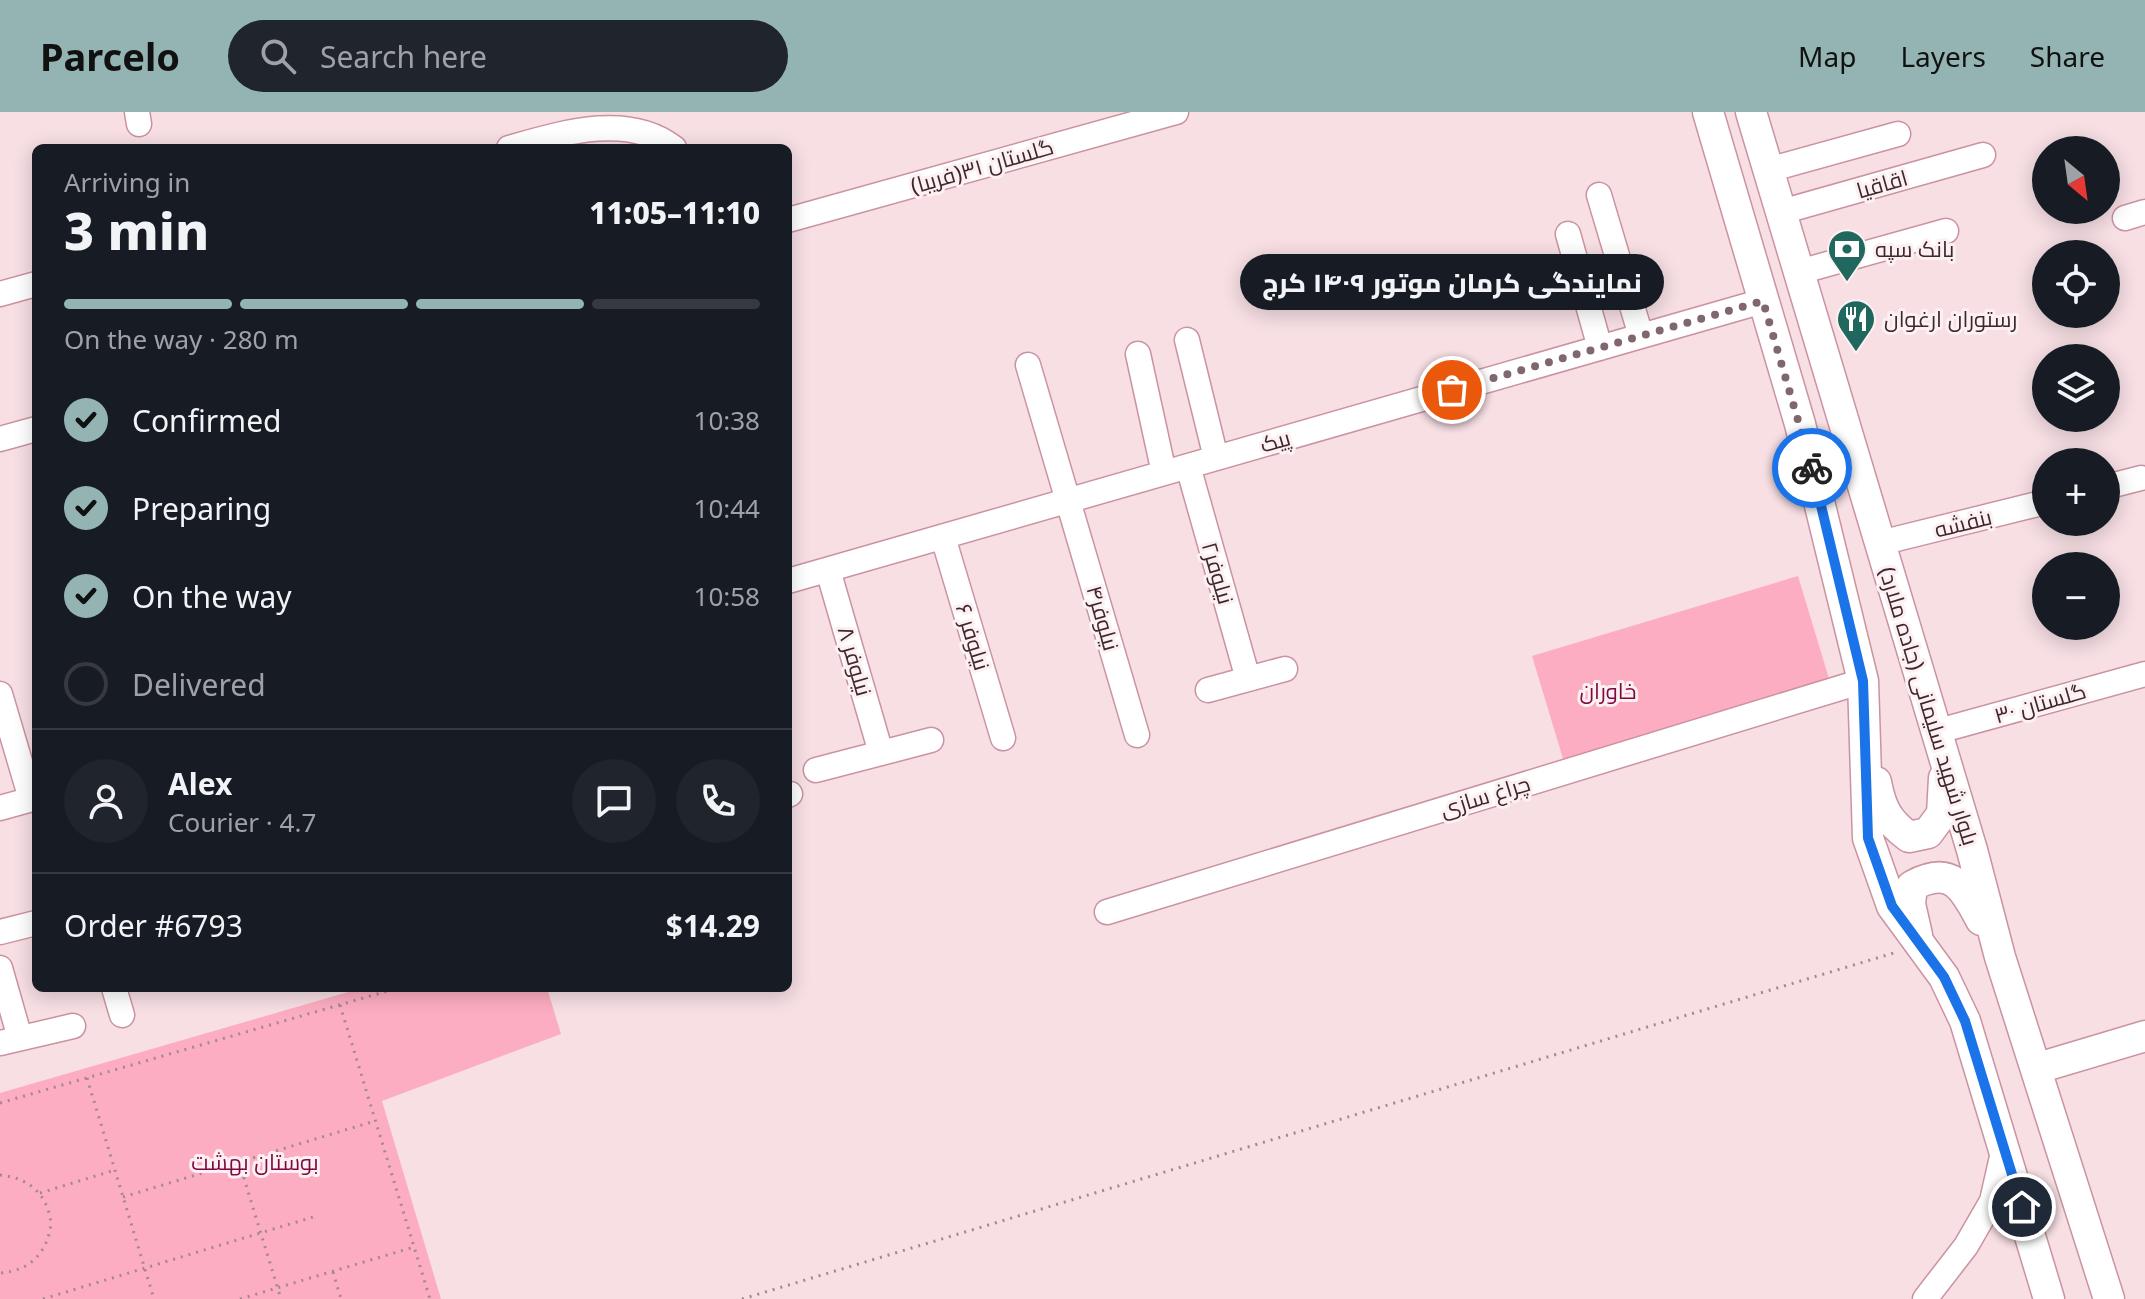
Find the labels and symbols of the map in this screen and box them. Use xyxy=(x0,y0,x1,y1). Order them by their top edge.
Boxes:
street label: گلستان ۳۱(فریبا) xyxy=(907,130,1057,200)
north arrow xyxy=(2032,136,2120,224)
street label: اقاقیا xyxy=(1853,161,1911,205)
bank icon: بانک سپه xyxy=(1826,228,1868,283)
place label: بانک سپه xyxy=(1875,233,1954,263)
callout: نمایندگی کرمان موتور ۱۴۰۹ کرج xyxy=(1240,254,1664,310)
restaurant icon: رستوران ارغوان xyxy=(1835,298,1877,353)
place label: رستوران ارغوان xyxy=(1884,303,2017,333)
pin xyxy=(1418,356,1486,424)
street label: پیک xyxy=(1256,421,1294,460)
courier xyxy=(1772,428,1852,508)
street label: بنفشه xyxy=(1931,500,1995,544)
street label: نیلوفر۲ xyxy=(1196,538,1242,607)
street label: بلوار شهید سلیمانی (جاده ملارد) xyxy=(1873,563,1987,849)
street label: نیلوفر۴ xyxy=(1080,582,1128,654)
street label: نیلوفر ۶ xyxy=(950,600,998,674)
street label: نیلوفر ۸ xyxy=(832,622,880,699)
park label: خاوران xyxy=(1579,675,1637,705)
street label: گلستان ۳۰ xyxy=(1990,675,2089,729)
street label: چراغ سازی xyxy=(1436,767,1534,824)
park label: بوستان بهشت xyxy=(191,1146,319,1176)
pin xyxy=(1988,1173,2056,1241)

